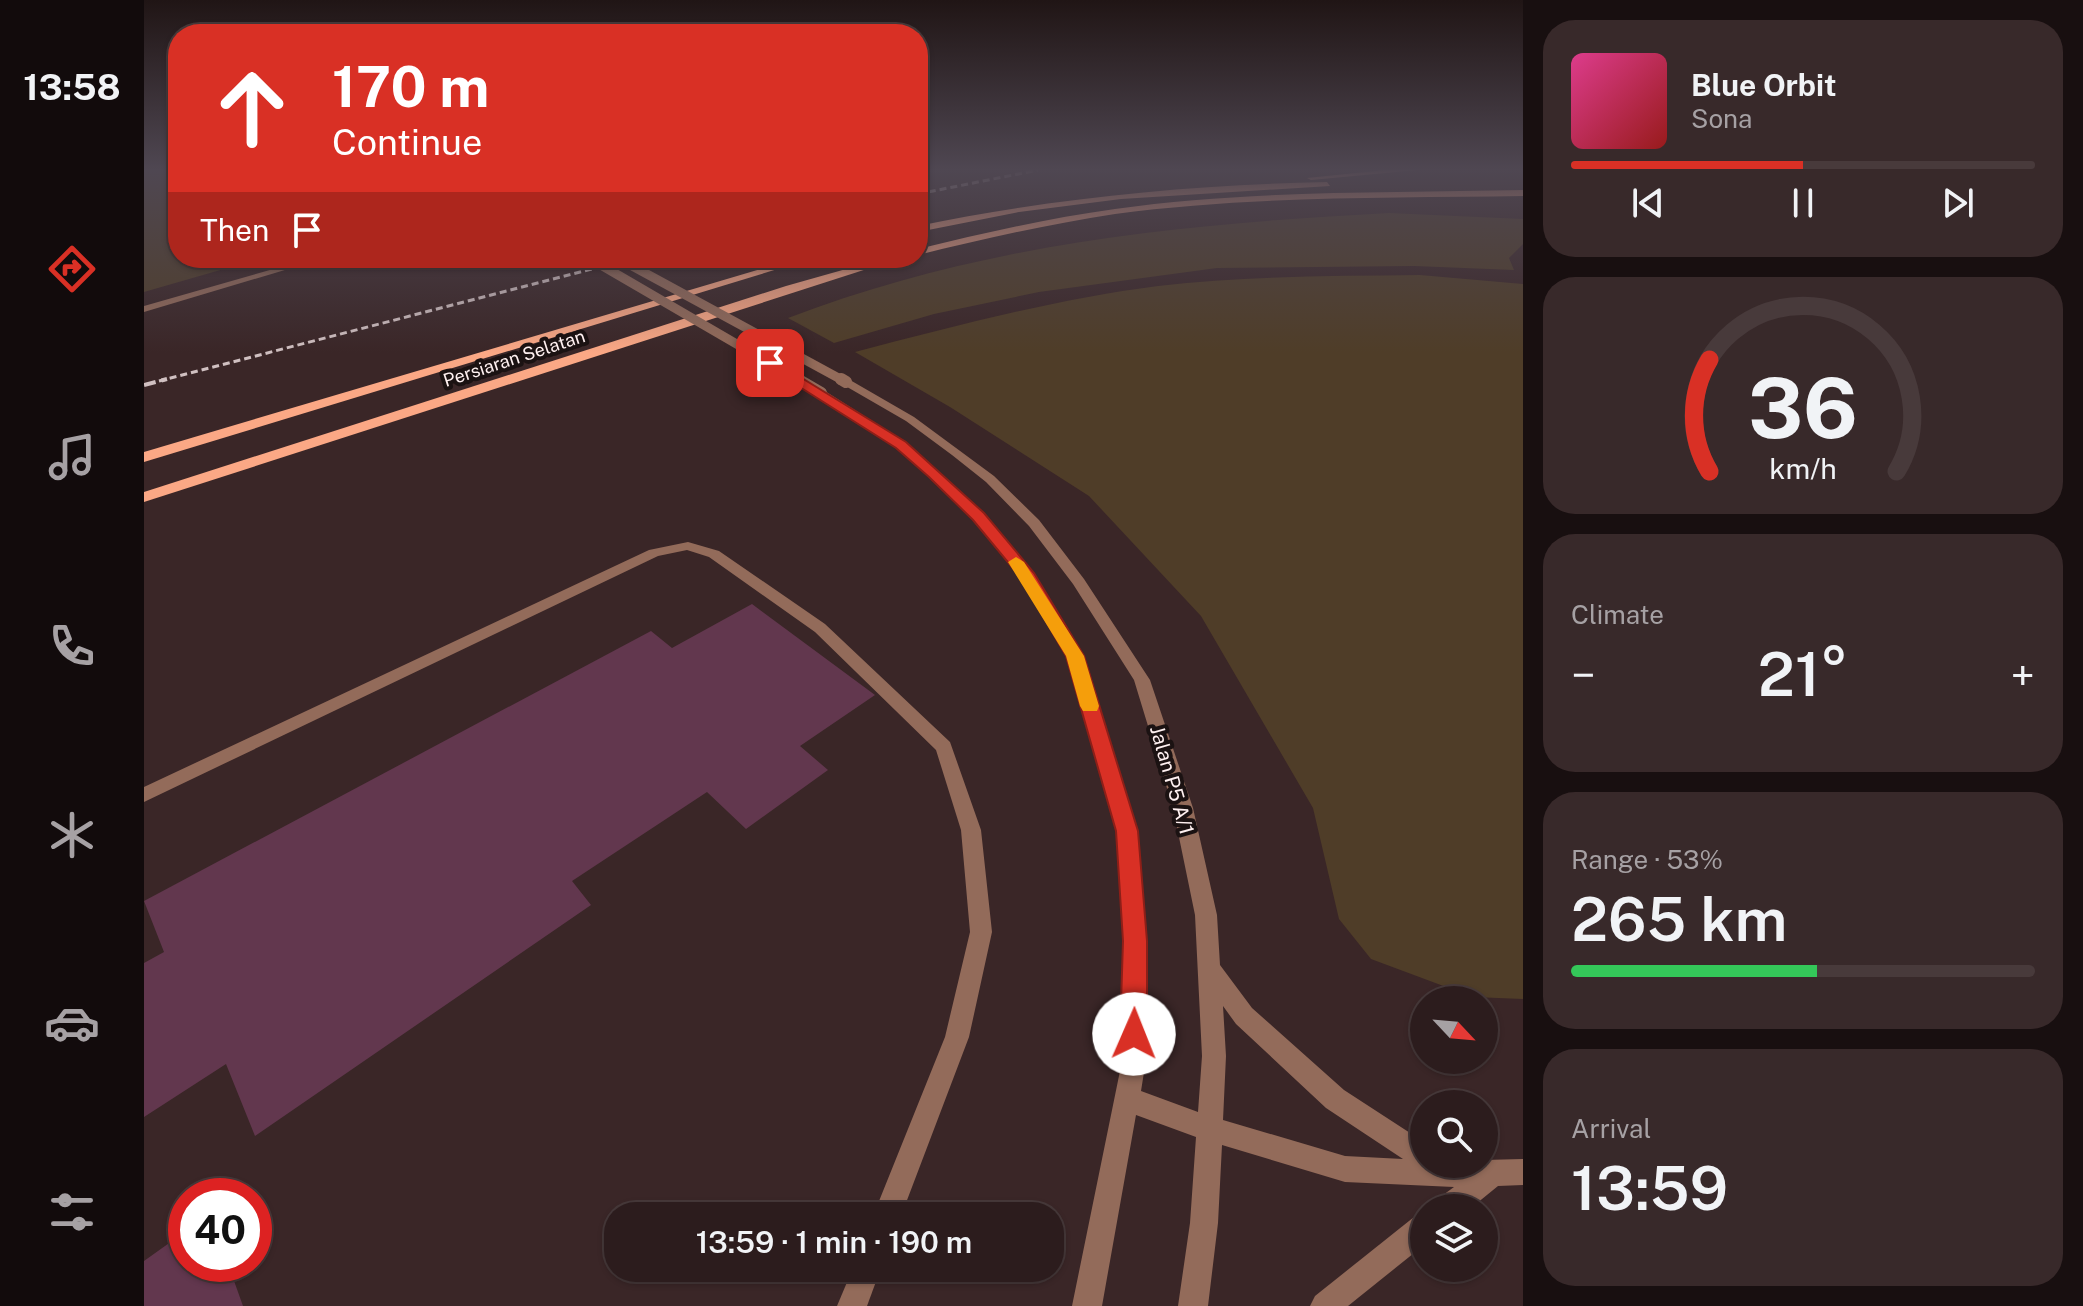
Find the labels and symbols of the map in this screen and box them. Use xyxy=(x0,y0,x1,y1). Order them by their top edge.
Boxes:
street label: Persiaran Selatan xyxy=(440,325,588,391)
pin xyxy=(736,329,804,397)
street label: Jalan P5 A/1 xyxy=(1145,723,1199,837)
north arrow xyxy=(1410,986,1498,1074)
position arrow xyxy=(1092,992,1176,1076)
speed limit sign: 40 xyxy=(168,1178,272,1282)

